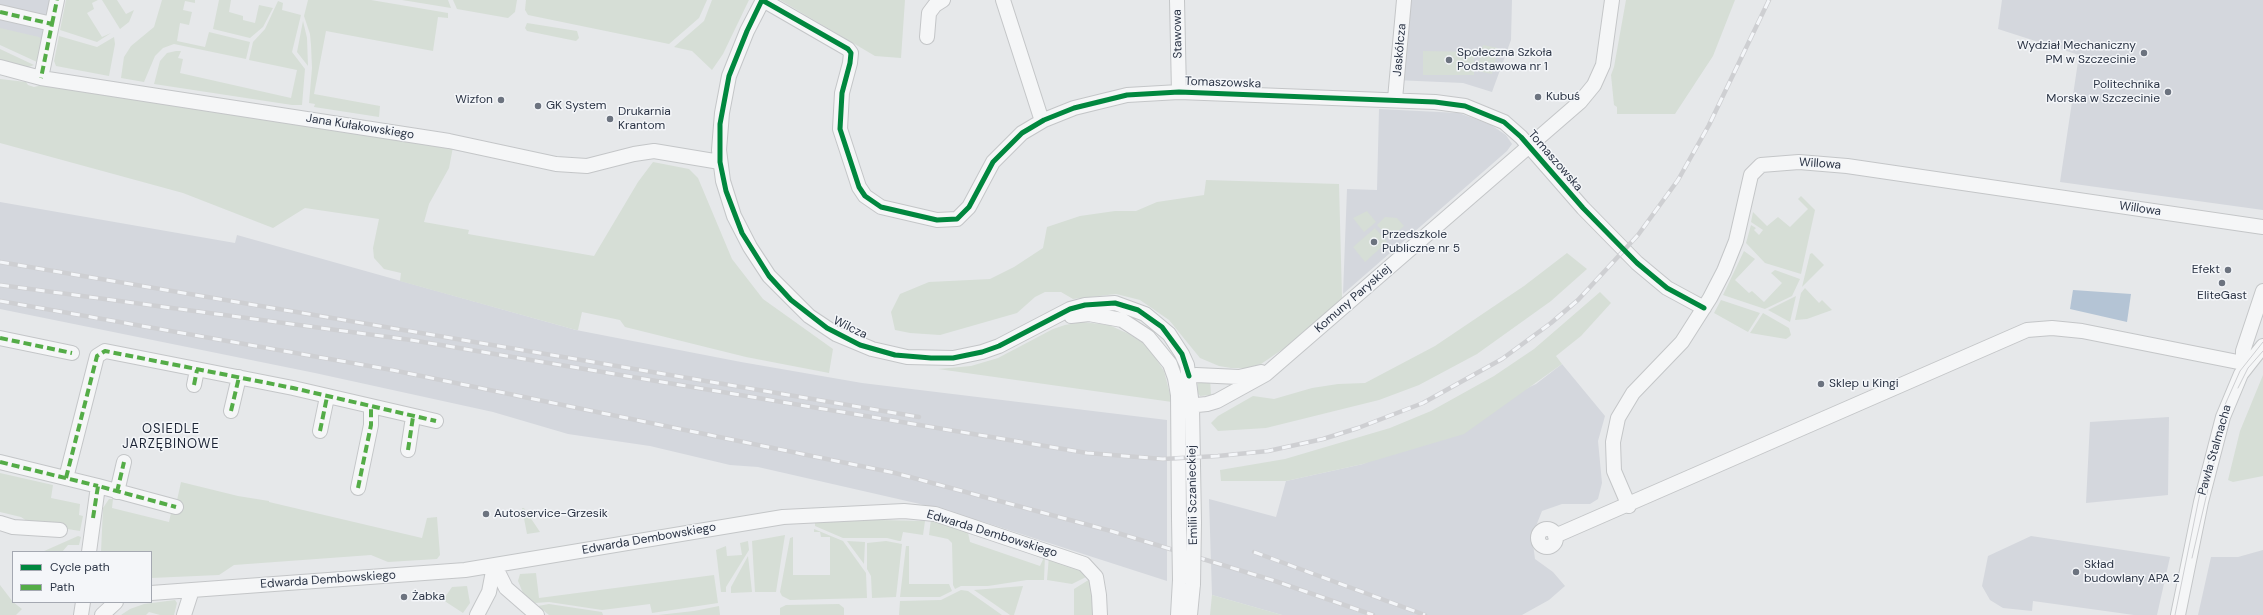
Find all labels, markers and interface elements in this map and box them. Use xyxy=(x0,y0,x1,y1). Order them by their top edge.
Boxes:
street label: Stawowa xyxy=(1170,9,1186,59)
street label: Jaskółcza xyxy=(1391,23,1409,77)
place label: Wydział Mechaniczny PM w Szczecinie xyxy=(2017,39,2136,67)
place label: Społeczna Szkoła Podstawowa nr 1 xyxy=(1457,46,1552,74)
marker: Wydział Mechaniczny PM w Szczecinie xyxy=(2139,48,2149,58)
marker: Społeczna Szkoła Podstawowa nr 1 xyxy=(1444,55,1454,65)
street label: Tomaszowska xyxy=(1185,74,1261,92)
place label: Politechnika Morska w Szczecinie xyxy=(2046,78,2160,106)
marker: Politechnika Morska w Szczecinie xyxy=(2163,87,2173,97)
place label: Kubuś xyxy=(1546,90,1580,104)
marker: Kubuś xyxy=(1533,92,1543,102)
place label: Wizfon xyxy=(455,93,493,107)
marker: Wizfon xyxy=(496,95,506,105)
place label: GK System xyxy=(546,99,606,113)
marker: GK System xyxy=(533,101,543,111)
place label: Drukarnia Krantom xyxy=(618,105,671,133)
street label: Jana Kułakowskiego xyxy=(305,111,415,143)
marker: Drukarnia Krantom xyxy=(605,114,615,124)
street label: Tomaszowska xyxy=(1525,128,1585,194)
street label: Willowa xyxy=(1798,155,1842,173)
street label: Willowa xyxy=(2118,199,2162,219)
place label: Przedszkole Publiczne nr 5 xyxy=(1382,228,1460,256)
marker: Przedszkole Publiczne nr 5 xyxy=(1369,237,1379,247)
street label: Komuny Paryskiej xyxy=(1312,262,1394,336)
place label: Efekt xyxy=(2192,263,2220,277)
marker: Efekt xyxy=(2223,265,2233,275)
marker: EliteGast xyxy=(2217,278,2227,288)
place label: EliteGast xyxy=(2197,289,2247,303)
street label: Wilcza xyxy=(831,314,869,342)
place label: Sklep u Kingi xyxy=(1829,377,1899,391)
marker: Sklep u Kingi xyxy=(1816,379,1826,389)
street label: Pawła Stalmacha xyxy=(2195,403,2235,497)
district label: OSIEDLE JARZĘBINOWE xyxy=(122,422,220,453)
street label: Emilii Sczanieckiej xyxy=(1185,445,1201,545)
place label: Autoservice-Grzesik xyxy=(494,507,608,521)
street label: Edwarda Dembowskiego xyxy=(925,507,1059,561)
marker: Autoservice-Grzesik xyxy=(481,509,491,519)
street label: Edwarda Dembowskiego xyxy=(581,520,717,558)
legend xyxy=(12,551,152,603)
place label: Skład budowlany APA 2 xyxy=(2084,558,2180,586)
text: Cycle path xyxy=(50,559,110,575)
marker: Skład budowlany APA 2 xyxy=(2071,567,2081,577)
street label: Edwarda Dembowskiego xyxy=(260,568,396,592)
text: Path xyxy=(50,579,75,595)
place label: Żabka xyxy=(412,590,445,604)
marker: Żabka xyxy=(399,592,409,602)

